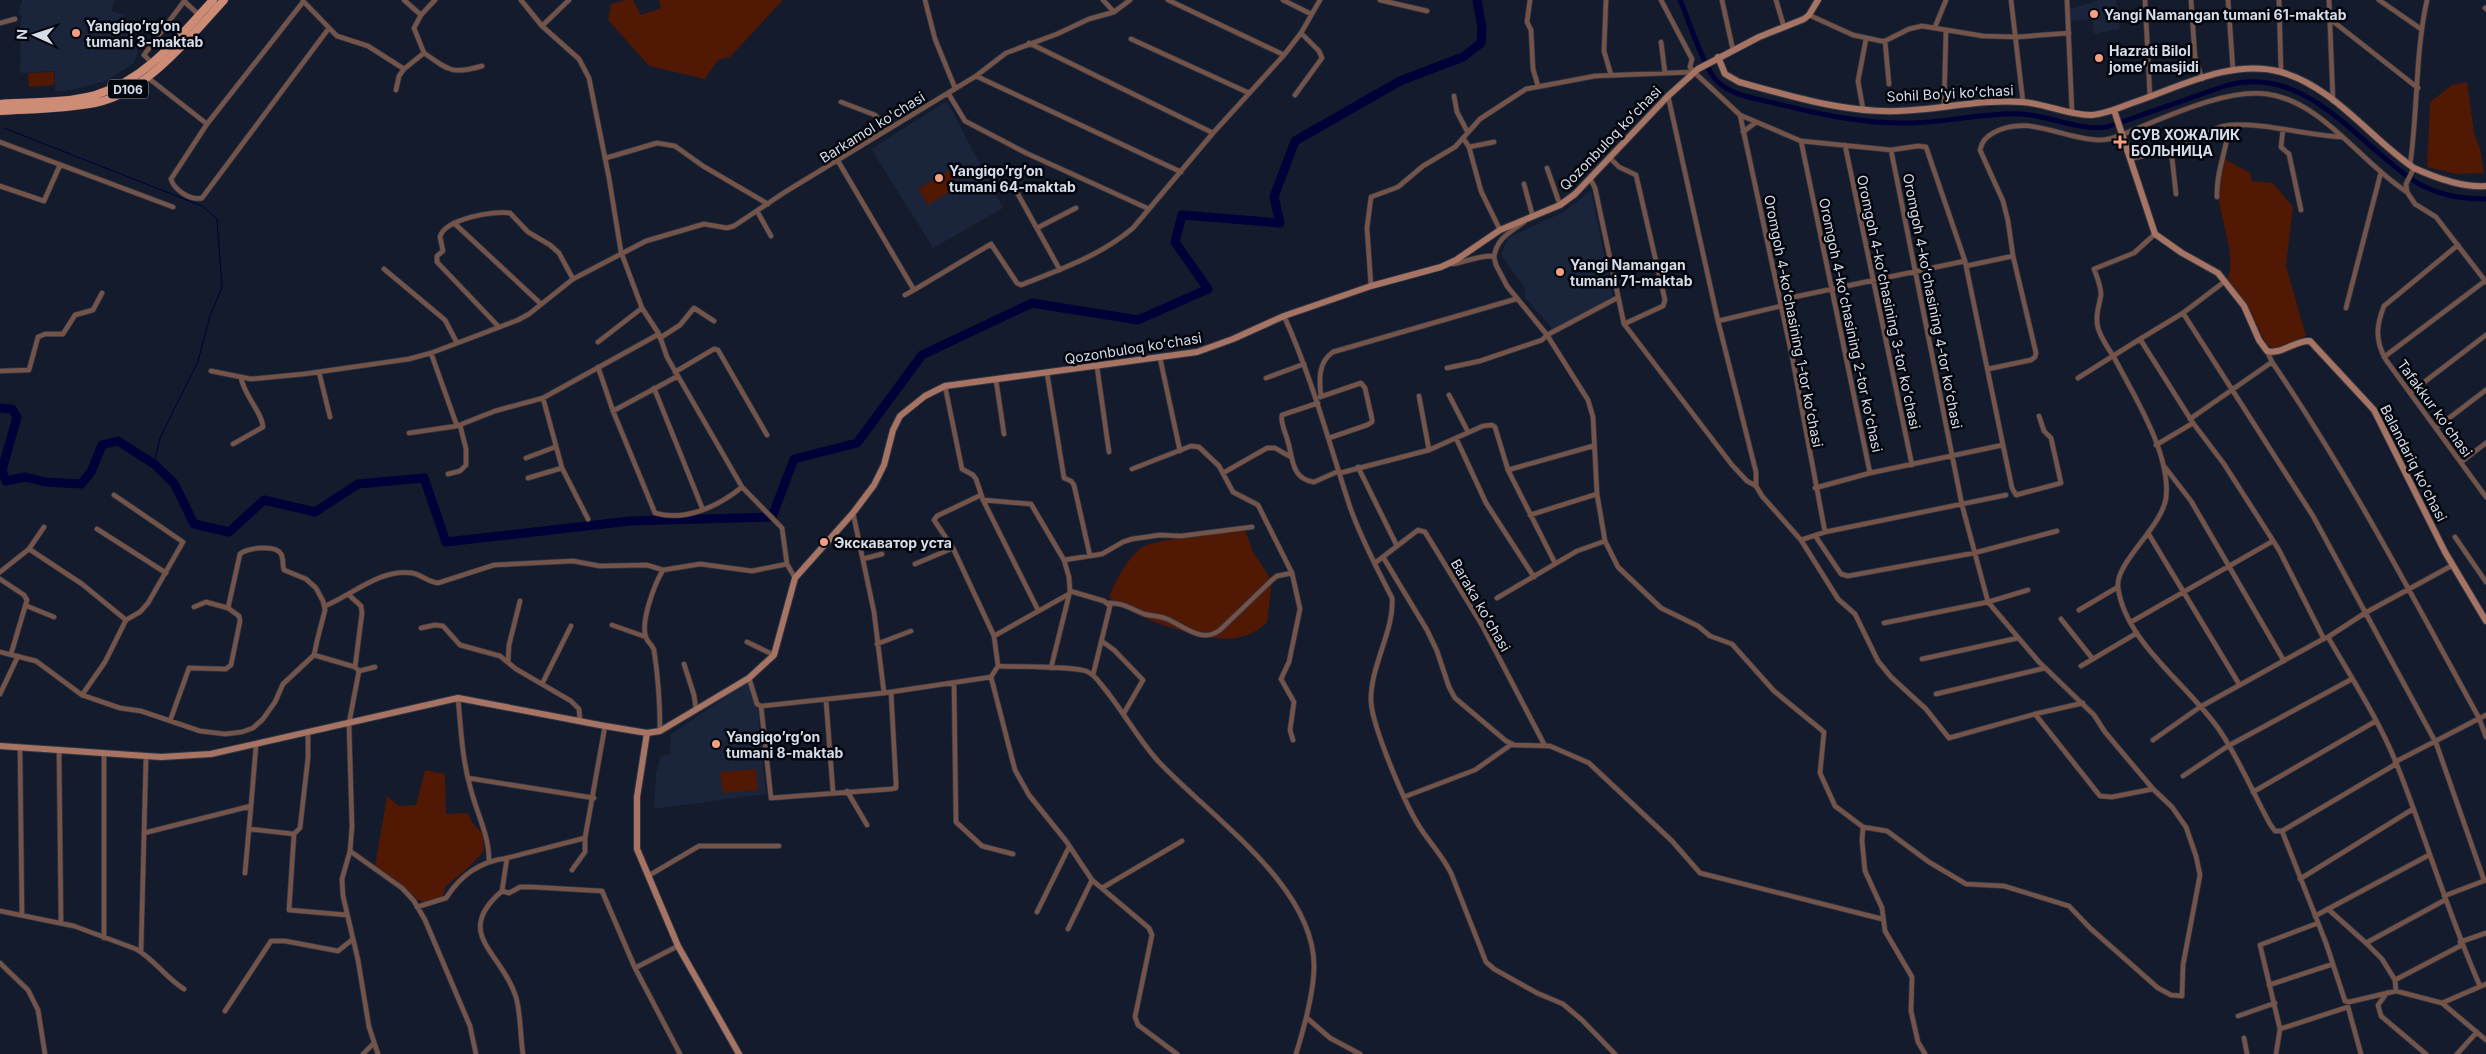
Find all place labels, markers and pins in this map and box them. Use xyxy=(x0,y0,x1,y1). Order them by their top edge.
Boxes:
place label: Yangi Namangan tumani 61-maktab xyxy=(2104,6,2347,23)
marker: Yangi Namangan tumani 61-maktab xyxy=(2088,8,2100,20)
place label: Yangiqo’rg’on tumani 3-maktab xyxy=(86,17,204,50)
marker: Yangiqo’rg’on tumani 3-maktab xyxy=(70,27,82,39)
place label: Hazrati Bilol jome’ masjidi xyxy=(2108,42,2199,75)
marker: Hazrati Bilol jome’ masjidi xyxy=(2093,52,2105,64)
place label: СУВ ХОЖАЛИК БОЛЬНИЦА xyxy=(2131,126,2240,159)
marker: СУВ ХОЖАЛИК БОЛЬНИЦА xyxy=(2113,135,2127,149)
place label: Yangiqo’rg’on tumani 64-maktab xyxy=(949,162,1076,195)
marker: Yangiqo’rg’on tumani 64-maktab xyxy=(933,172,945,184)
place label: Yangi Namangan tumani 71-maktab xyxy=(1570,256,1693,289)
marker: Yangi Namangan tumani 71-maktab xyxy=(1554,266,1566,278)
place label: Экскаватор уста xyxy=(834,534,952,551)
marker: Экскаватор уста xyxy=(818,536,830,548)
place label: Yangiqo’rg’on tumani 8-maktab xyxy=(726,728,844,761)
marker: Yangiqo’rg’on tumani 8-maktab xyxy=(710,738,722,750)

